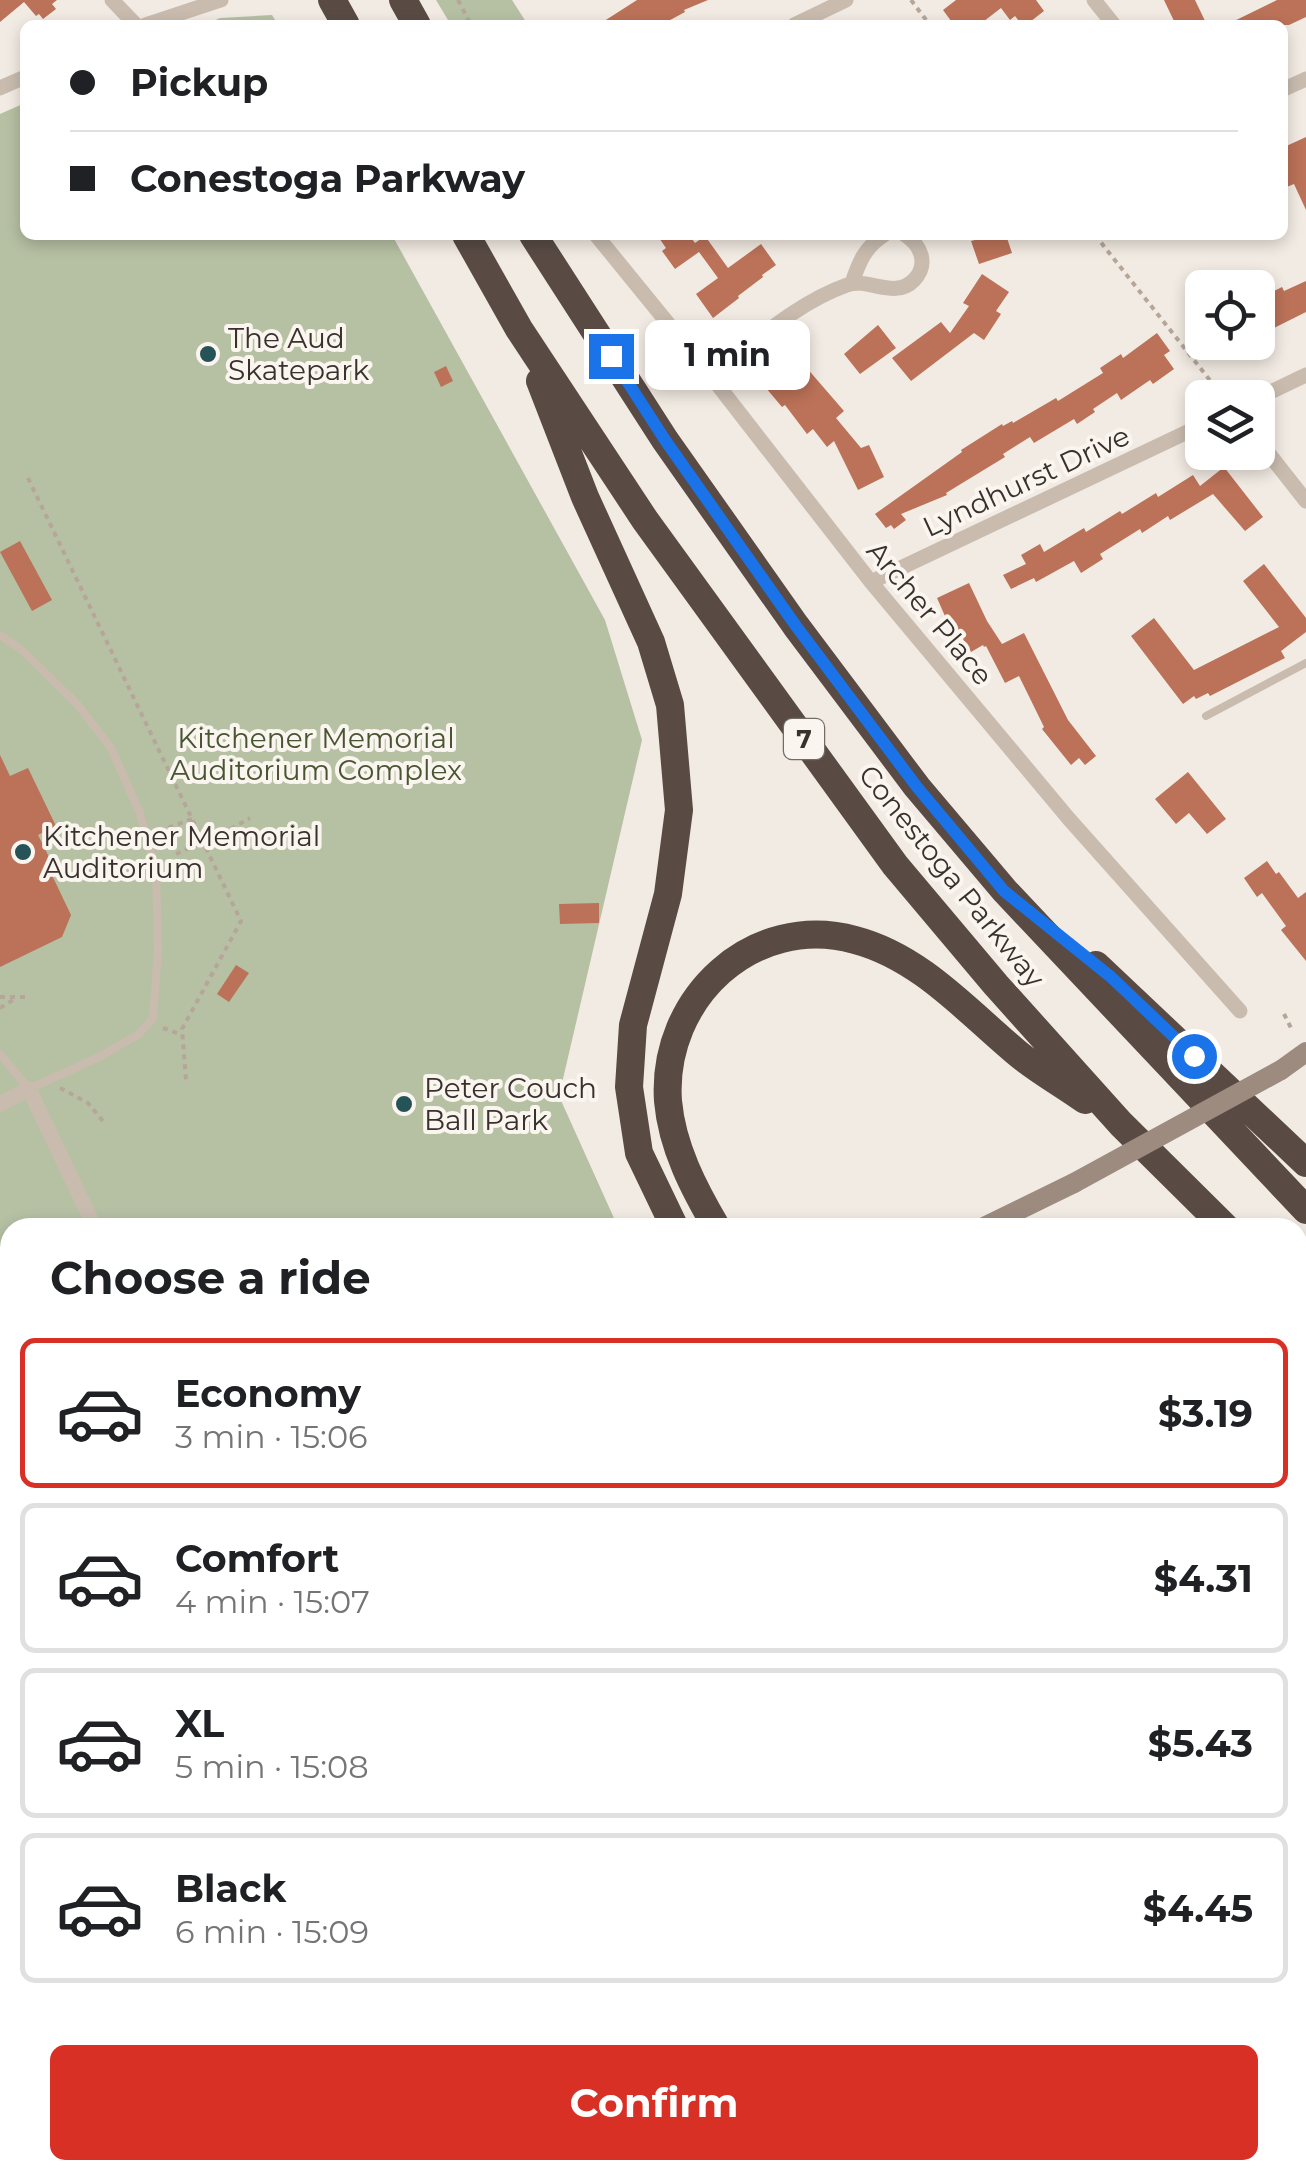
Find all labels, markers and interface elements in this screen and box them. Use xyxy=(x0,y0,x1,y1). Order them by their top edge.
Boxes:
text: Pickup xyxy=(130,59,268,106)
text: Conestoga Parkway xyxy=(130,155,525,202)
map controls xyxy=(1185,270,1275,470)
button: locate xyxy=(1185,270,1275,360)
place label: The Aud Skatepark xyxy=(228,321,369,387)
callout: 1 min xyxy=(646,321,811,391)
route end xyxy=(589,334,634,379)
text: 1 min xyxy=(684,335,771,374)
marker: The Aud Skatepark xyxy=(197,343,219,365)
button: layers xyxy=(1185,380,1275,470)
street label: Lyndhurst Drive xyxy=(917,418,1135,544)
street label: Archer Place xyxy=(860,534,1000,692)
road number: 7 xyxy=(784,719,824,759)
park label: Kitchener Memorial Auditorium Complex xyxy=(170,721,462,787)
street label: Conestoga Parkway xyxy=(852,758,1053,995)
place label: Kitchener Memorial Auditorium xyxy=(43,819,320,885)
marker: Kitchener Memorial Auditorium xyxy=(12,841,34,863)
route start xyxy=(1172,1034,1217,1079)
place label: Peter Couch Ball Park xyxy=(424,1071,597,1137)
marker: Peter Couch Ball Park xyxy=(393,1093,415,1115)
text: Choose a ride xyxy=(50,1250,371,1305)
icon: car xyxy=(55,1368,145,1458)
text: Economy xyxy=(175,1370,361,1417)
text: $3.19 xyxy=(1158,1390,1253,1437)
text: 3 min · 15:06 xyxy=(175,1417,368,1456)
icon: car xyxy=(55,1533,145,1623)
text: Comfort xyxy=(175,1535,339,1582)
text: $4.31 xyxy=(1154,1555,1253,1602)
text: 4 min · 15:07 xyxy=(175,1582,370,1621)
icon: car xyxy=(55,1698,145,1788)
text: XL xyxy=(175,1700,224,1747)
text: $5.43 xyxy=(1148,1720,1253,1767)
text: 5 min · 15:08 xyxy=(175,1747,369,1786)
icon: car xyxy=(55,1863,145,1953)
text: Black xyxy=(175,1865,286,1912)
text: $4.45 xyxy=(1143,1885,1253,1932)
text: 6 min · 15:09 xyxy=(175,1912,369,1951)
button: Confirm xyxy=(50,2045,1258,2160)

